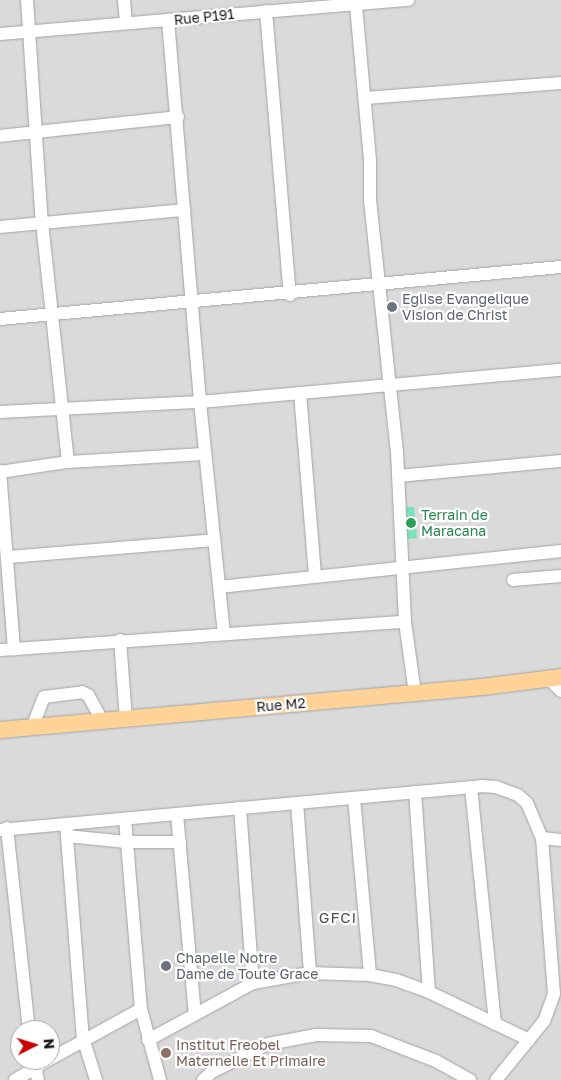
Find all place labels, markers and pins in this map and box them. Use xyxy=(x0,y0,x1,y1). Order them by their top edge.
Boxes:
place label: Eglise Evangelique Vision de Christ xyxy=(402,291,529,324)
marker: Eglise Evangelique Vision de Christ xyxy=(386,301,398,313)
place label: Terrain de Maracana xyxy=(421,507,488,540)
marker: Terrain de Maracana xyxy=(405,517,417,529)
place label: Chapelle Notre Dame de Toute Grace xyxy=(176,950,318,982)
marker: Chapelle Notre Dame de Toute Grace xyxy=(160,960,172,972)
place label: Institut Freobel Maternelle Et Primaire xyxy=(176,1037,326,1070)
marker: Institut Freobel Maternelle Et Primaire xyxy=(160,1047,172,1059)

